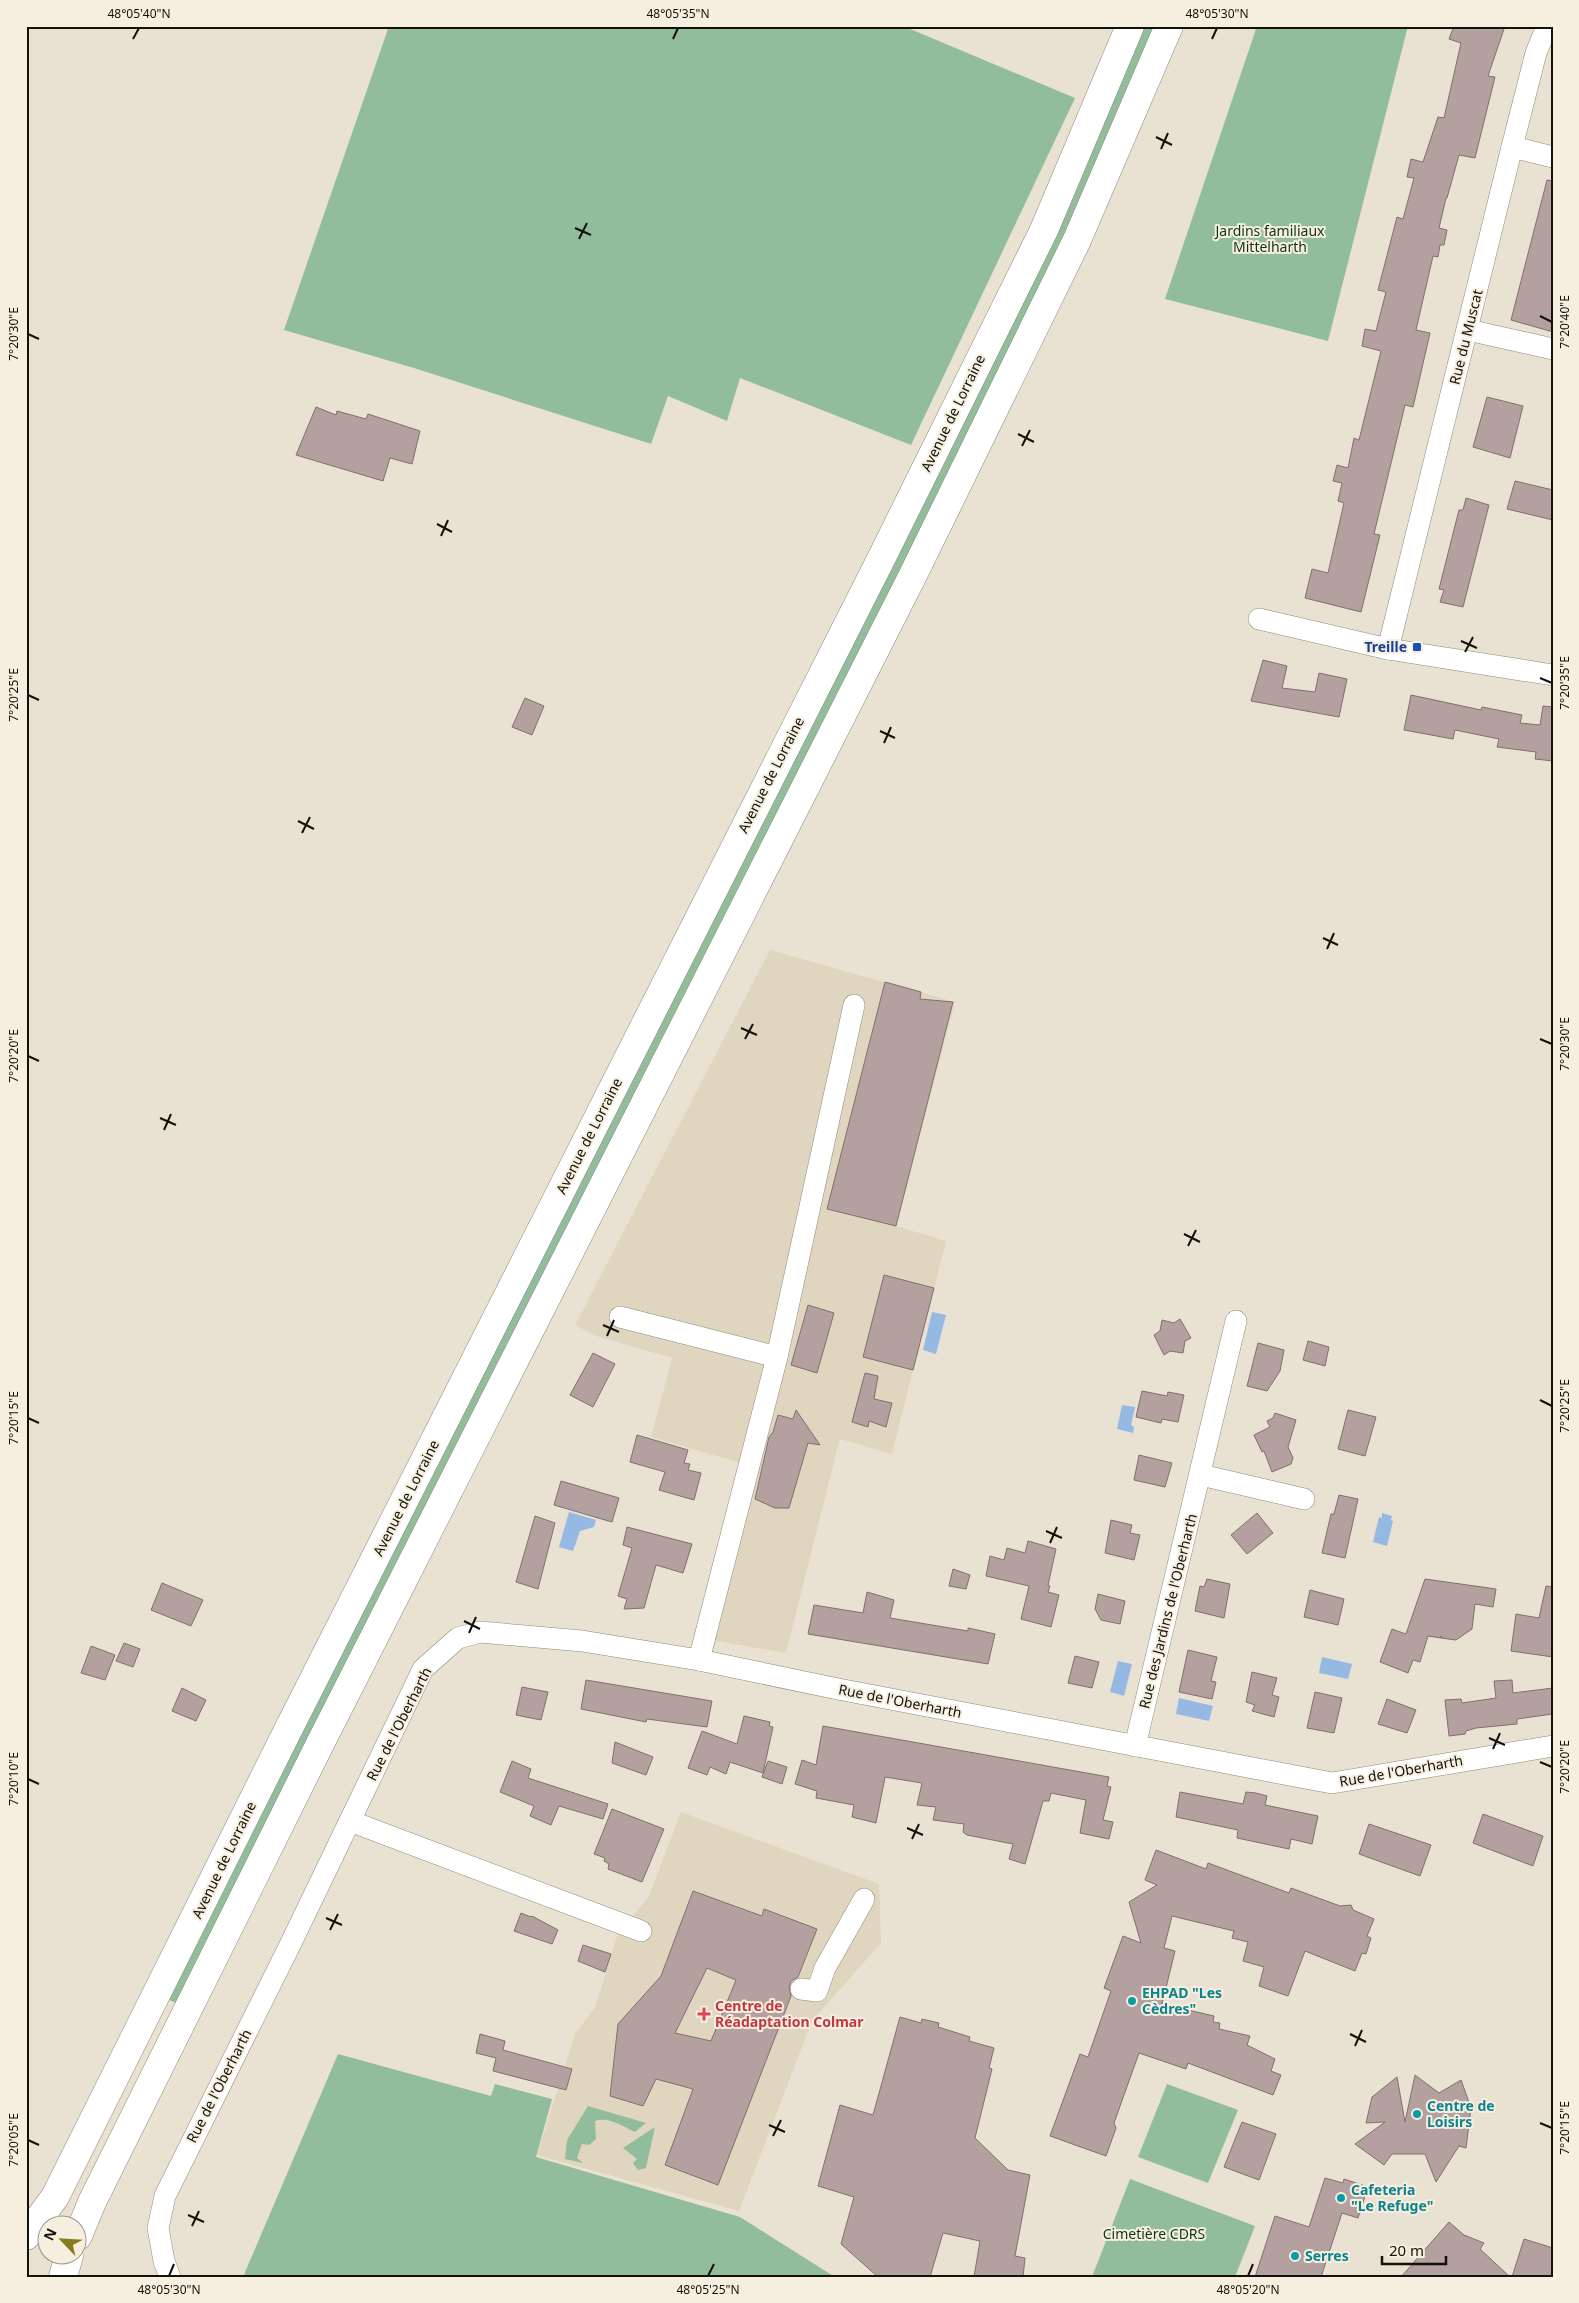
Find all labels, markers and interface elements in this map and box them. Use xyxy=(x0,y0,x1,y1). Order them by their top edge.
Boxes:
text: 48°05'40"N xyxy=(107,5,171,22)
text: 48°05'35"N xyxy=(646,5,710,22)
text: 48°05'30"N xyxy=(1185,5,1249,22)
park label: Jardins familiaux Mittelharth xyxy=(1214,221,1325,256)
street label: Rue du Muscat xyxy=(1445,287,1487,386)
text: 7°20'40"E xyxy=(1556,295,1573,349)
text: 7°20'30"E xyxy=(5,307,22,361)
street label: Avenue de Lorraine xyxy=(916,351,989,474)
place label: Treille xyxy=(1364,637,1407,656)
marker: Treille xyxy=(1411,641,1423,653)
text: 7°20'35"E xyxy=(1556,656,1573,710)
text: 7°20'25"E xyxy=(5,668,22,722)
street label: Avenue de Lorraine xyxy=(733,713,808,836)
text: 7°20'30"E xyxy=(1556,1017,1573,1071)
text: 7°20'20"E xyxy=(5,1029,22,1083)
street label: Avenue de Lorraine xyxy=(551,1074,626,1197)
text: 7°20'25"E xyxy=(1556,1379,1573,1433)
text: 7°20'15"E xyxy=(5,1391,22,1445)
street label: Avenue de Lorraine xyxy=(368,1436,443,1559)
street label: Rue des Jardins de l'Oberharth xyxy=(1134,1511,1201,1710)
street label: Rue de l'Oberharth xyxy=(362,1664,435,1784)
street label: Rue de l'Oberharth xyxy=(837,1679,963,1722)
text: 7°20'20"E xyxy=(1556,1740,1573,1794)
street label: Rue de l'Oberharth xyxy=(1338,1750,1464,1791)
text: 7°20'10"E xyxy=(5,1752,22,1806)
street label: Avenue de Lorraine xyxy=(187,1798,260,1921)
place label: EHPAD "Les Cèdres" xyxy=(1142,1983,1222,2018)
marker: EHPAD "Les Cèdres" xyxy=(1126,1995,1138,2007)
place label: Centre de Réadaptation Colmar xyxy=(715,1996,864,2031)
marker: Centre de Réadaptation Colmar xyxy=(697,2007,711,2021)
street label: Rue de l'Oberharth xyxy=(182,2026,255,2146)
place label: Centre de Loisirs xyxy=(1427,2096,1495,2131)
text: 7°20'15"E xyxy=(1556,2101,1573,2155)
marker: Centre de Loisirs xyxy=(1411,2108,1423,2120)
text: 7°20'05"E xyxy=(5,2113,22,2167)
place label: Cafeteria "Le Refuge" xyxy=(1351,2180,1433,2215)
marker: Cafeteria "Le Refuge" xyxy=(1335,2192,1347,2204)
north arrow xyxy=(38,2216,88,2266)
park label: Cimetière CDRS xyxy=(1103,2224,1206,2243)
text: N xyxy=(39,2225,61,2243)
scale bar xyxy=(1382,2233,1445,2265)
text: 20 m xyxy=(1389,2240,1424,2260)
place label: Serres xyxy=(1305,2246,1349,2265)
marker: Serres xyxy=(1289,2250,1301,2262)
text: 48°05'30"N xyxy=(137,2281,201,2298)
text: 48°05'25"N xyxy=(676,2281,740,2298)
text: 48°05'20"N xyxy=(1216,2281,1280,2298)

